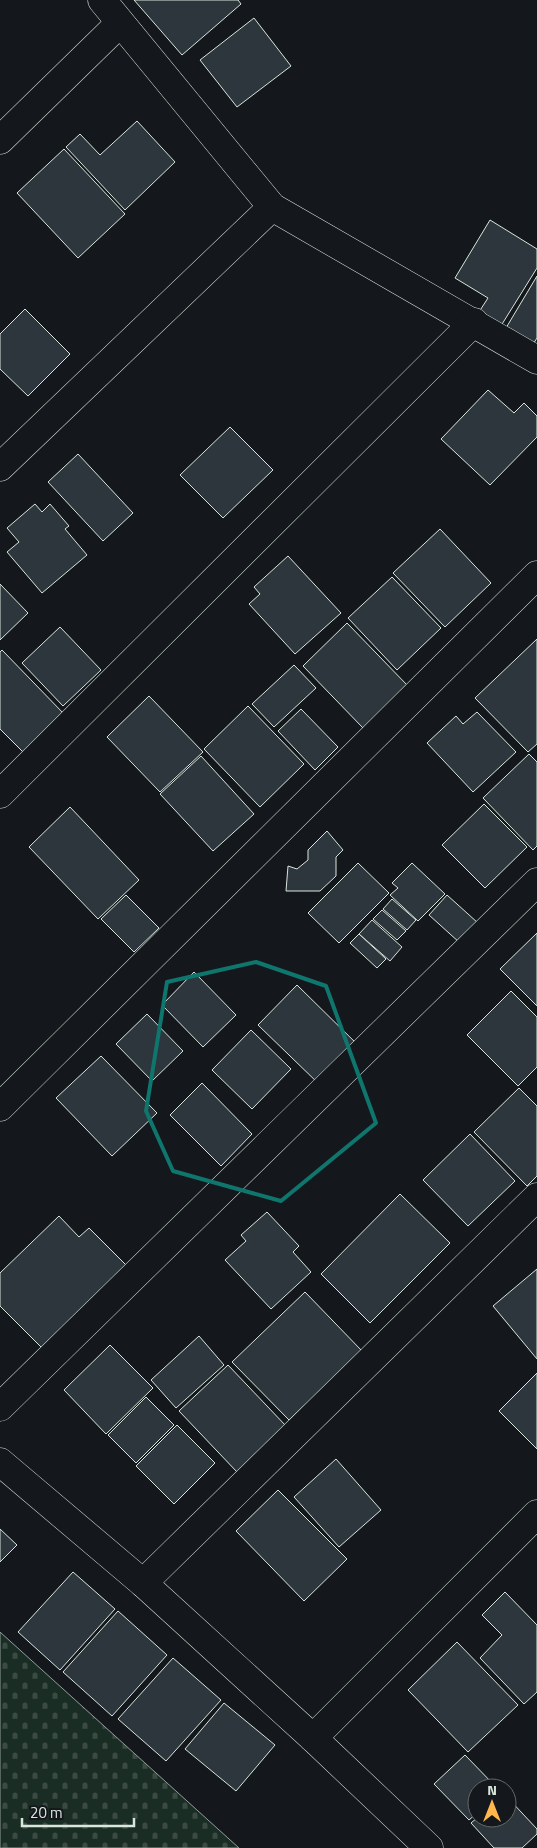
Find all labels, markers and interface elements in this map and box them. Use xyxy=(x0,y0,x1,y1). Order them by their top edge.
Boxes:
north arrow xyxy=(467,1778,517,1828)
text: N xyxy=(487,1779,497,1800)
scale bar xyxy=(22,1796,135,1828)
text: 20 m xyxy=(30,1801,63,1824)

